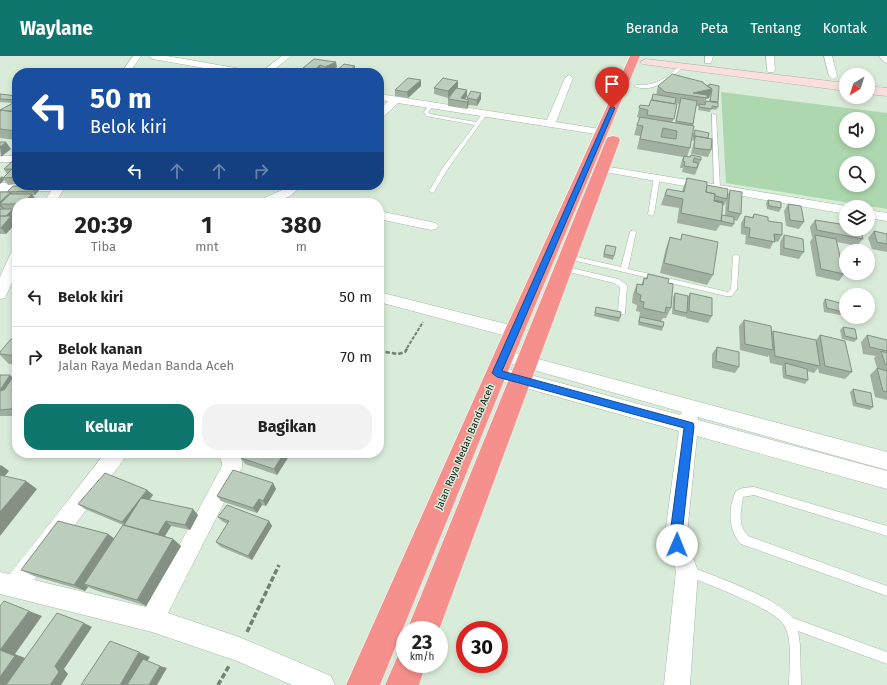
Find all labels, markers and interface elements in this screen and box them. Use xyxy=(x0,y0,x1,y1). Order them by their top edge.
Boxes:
text: Waylane xyxy=(20,17,93,40)
text: Beranda xyxy=(626,20,679,37)
text: Peta xyxy=(701,20,728,37)
text: Tentang xyxy=(750,20,801,37)
text: Kontak xyxy=(823,20,867,37)
pin xyxy=(595,67,629,108)
north arrow xyxy=(839,68,875,104)
map controls xyxy=(839,68,875,324)
icon: arrive xyxy=(601,73,623,95)
text: 50 m xyxy=(90,82,152,115)
icon: left xyxy=(24,84,76,136)
button: sound xyxy=(839,112,875,148)
text: Belok kiri xyxy=(90,116,167,138)
button: search xyxy=(839,156,875,192)
icon: left xyxy=(124,160,146,182)
icon: ahead xyxy=(166,160,188,182)
icon: ahead xyxy=(208,160,230,182)
icon: right xyxy=(250,160,272,182)
button: layers xyxy=(839,200,875,236)
text: 20:39 xyxy=(74,211,133,239)
text: 1 xyxy=(201,211,212,239)
text: 380 xyxy=(281,211,322,239)
text: Tiba xyxy=(91,239,116,254)
text: mnt xyxy=(195,239,219,254)
text: m xyxy=(296,239,307,254)
button: + xyxy=(839,244,875,280)
icon: left xyxy=(24,286,46,308)
text: Belok kiri xyxy=(58,288,123,306)
text: 50 m xyxy=(339,288,372,306)
button: − xyxy=(839,288,875,324)
text: Belok kanan xyxy=(58,340,142,358)
icon: right xyxy=(24,346,46,368)
text: 70 m xyxy=(340,348,372,366)
text: Jalan Raya Medan Banda Aceh xyxy=(58,358,234,373)
street label: Jalan Raya Medan Banda Aceh xyxy=(433,382,497,512)
button: Keluar xyxy=(24,404,194,450)
button: Bagikan xyxy=(202,404,372,450)
position arrow xyxy=(656,524,698,566)
speed limit sign: 30 xyxy=(456,621,508,673)
text: 23 xyxy=(412,630,432,654)
text: km/h xyxy=(410,651,434,663)

